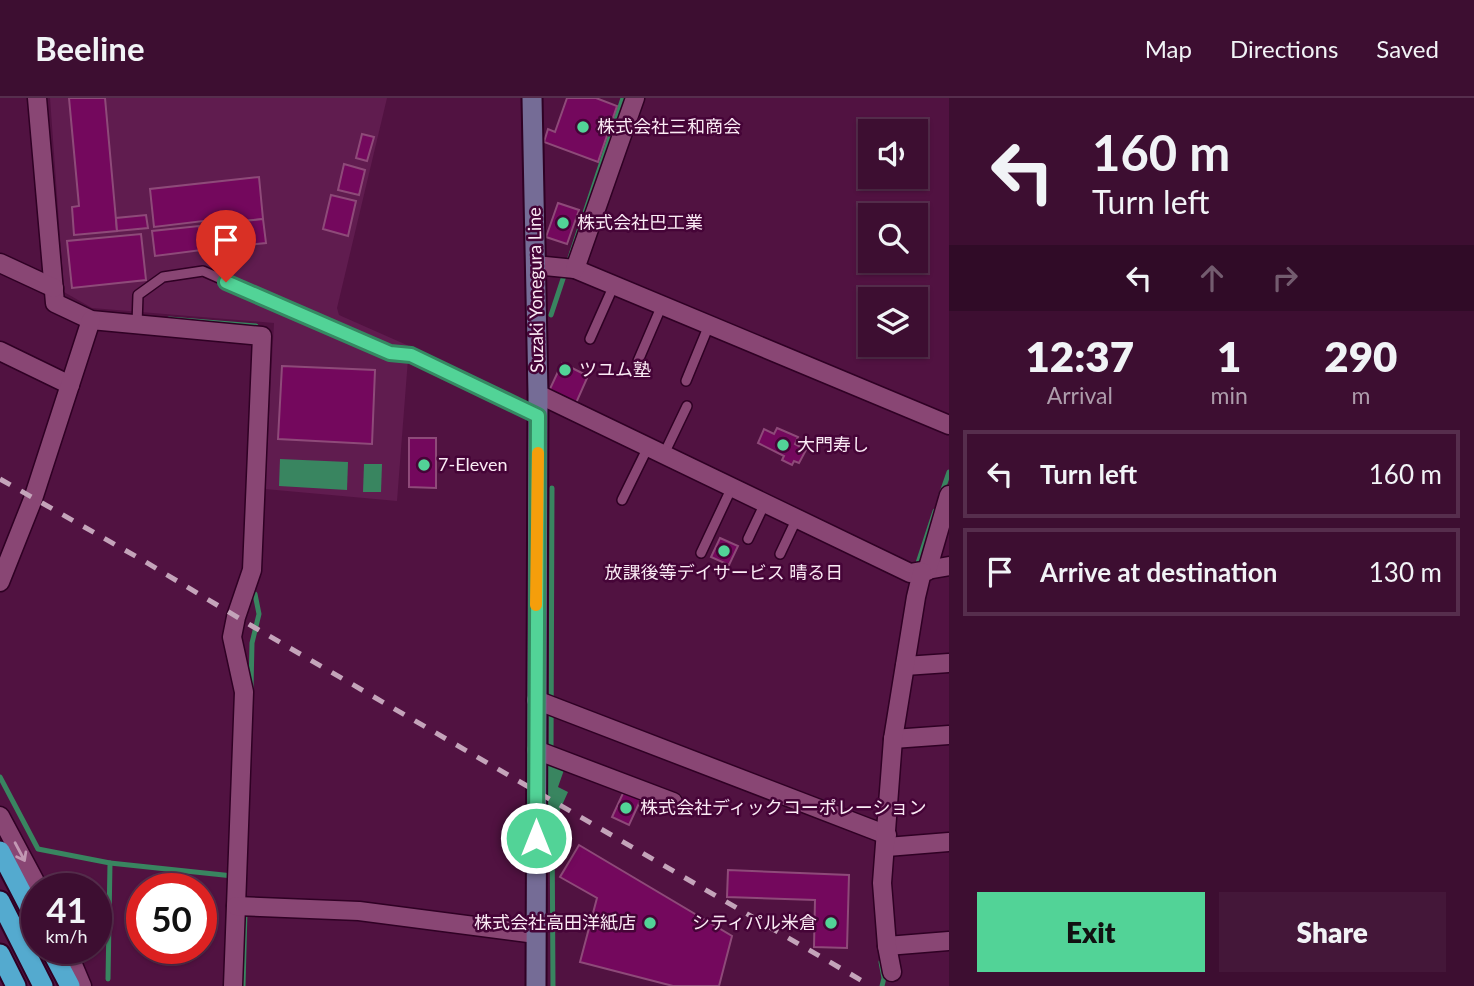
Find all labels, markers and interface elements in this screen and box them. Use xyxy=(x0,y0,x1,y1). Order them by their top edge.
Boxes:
text: Beeline xyxy=(35,28,145,68)
text: Map xyxy=(1145,34,1192,63)
text: Directions xyxy=(1230,34,1338,63)
text: Saved xyxy=(1376,34,1439,63)
place label: 株式会社三和商会 xyxy=(597,115,741,137)
marker: 株式会社三和商会 xyxy=(575,119,591,135)
map controls xyxy=(858,119,928,357)
button: sound xyxy=(858,119,928,189)
text: 160 m xyxy=(1092,123,1230,181)
icon: left xyxy=(977,126,1068,217)
text: Turn left xyxy=(1092,182,1209,221)
button: search xyxy=(858,203,928,273)
street label: Suzaki Yonegura Line xyxy=(523,207,547,373)
pin xyxy=(196,210,256,282)
place label: 株式会社巴工業 xyxy=(577,211,703,233)
marker: 株式会社巴工業 xyxy=(555,215,571,231)
icon: arrive xyxy=(207,221,245,259)
icon: left xyxy=(1120,259,1158,297)
icon: ahead xyxy=(1193,259,1231,297)
icon: right xyxy=(1266,259,1304,297)
button: layers xyxy=(858,287,928,357)
text: 12:37 xyxy=(1026,331,1134,381)
text: 1 xyxy=(1217,331,1241,381)
text: 290 xyxy=(1324,331,1397,381)
place label: ツユム塾 xyxy=(579,358,651,380)
marker: ツユム塾 xyxy=(557,362,573,378)
text: Arrival xyxy=(1047,381,1113,409)
text: min xyxy=(1211,381,1248,409)
text: m xyxy=(1351,381,1370,409)
place label: 大門寿し xyxy=(797,433,869,455)
marker: 大門寿し xyxy=(775,437,791,453)
place label: 7-Eleven xyxy=(438,453,508,475)
icon: left xyxy=(981,455,1019,493)
marker: 7-Eleven xyxy=(416,457,432,473)
text: Turn left xyxy=(1040,458,1137,490)
text: 160 m xyxy=(1369,458,1442,490)
marker: 放課後等デイサービス 晴る日 xyxy=(716,543,732,559)
icon: arrive xyxy=(981,553,1019,591)
text: Arrive at destination xyxy=(1040,556,1277,588)
text: 130 m xyxy=(1369,556,1442,588)
place label: 放課後等デイサービス 晴る日 xyxy=(605,561,843,583)
place label: 株式会社ディックコーポレーション xyxy=(640,796,926,818)
marker: 株式会社ディックコーポレーション xyxy=(618,800,634,816)
position arrow xyxy=(499,801,573,875)
one-way arrow xyxy=(13,842,27,862)
speed limit sign: 50 xyxy=(126,873,217,964)
text: 41 xyxy=(46,888,87,930)
button: Exit xyxy=(977,892,1205,972)
button: Share xyxy=(1219,892,1446,972)
place label: 株式会社高田洋紙店 xyxy=(474,911,636,933)
place label: シティパル米倉 xyxy=(692,911,817,933)
marker: 株式会社高田洋紙店 xyxy=(642,915,658,931)
marker: シティパル米倉 xyxy=(823,915,839,931)
text: km/h xyxy=(45,925,88,947)

